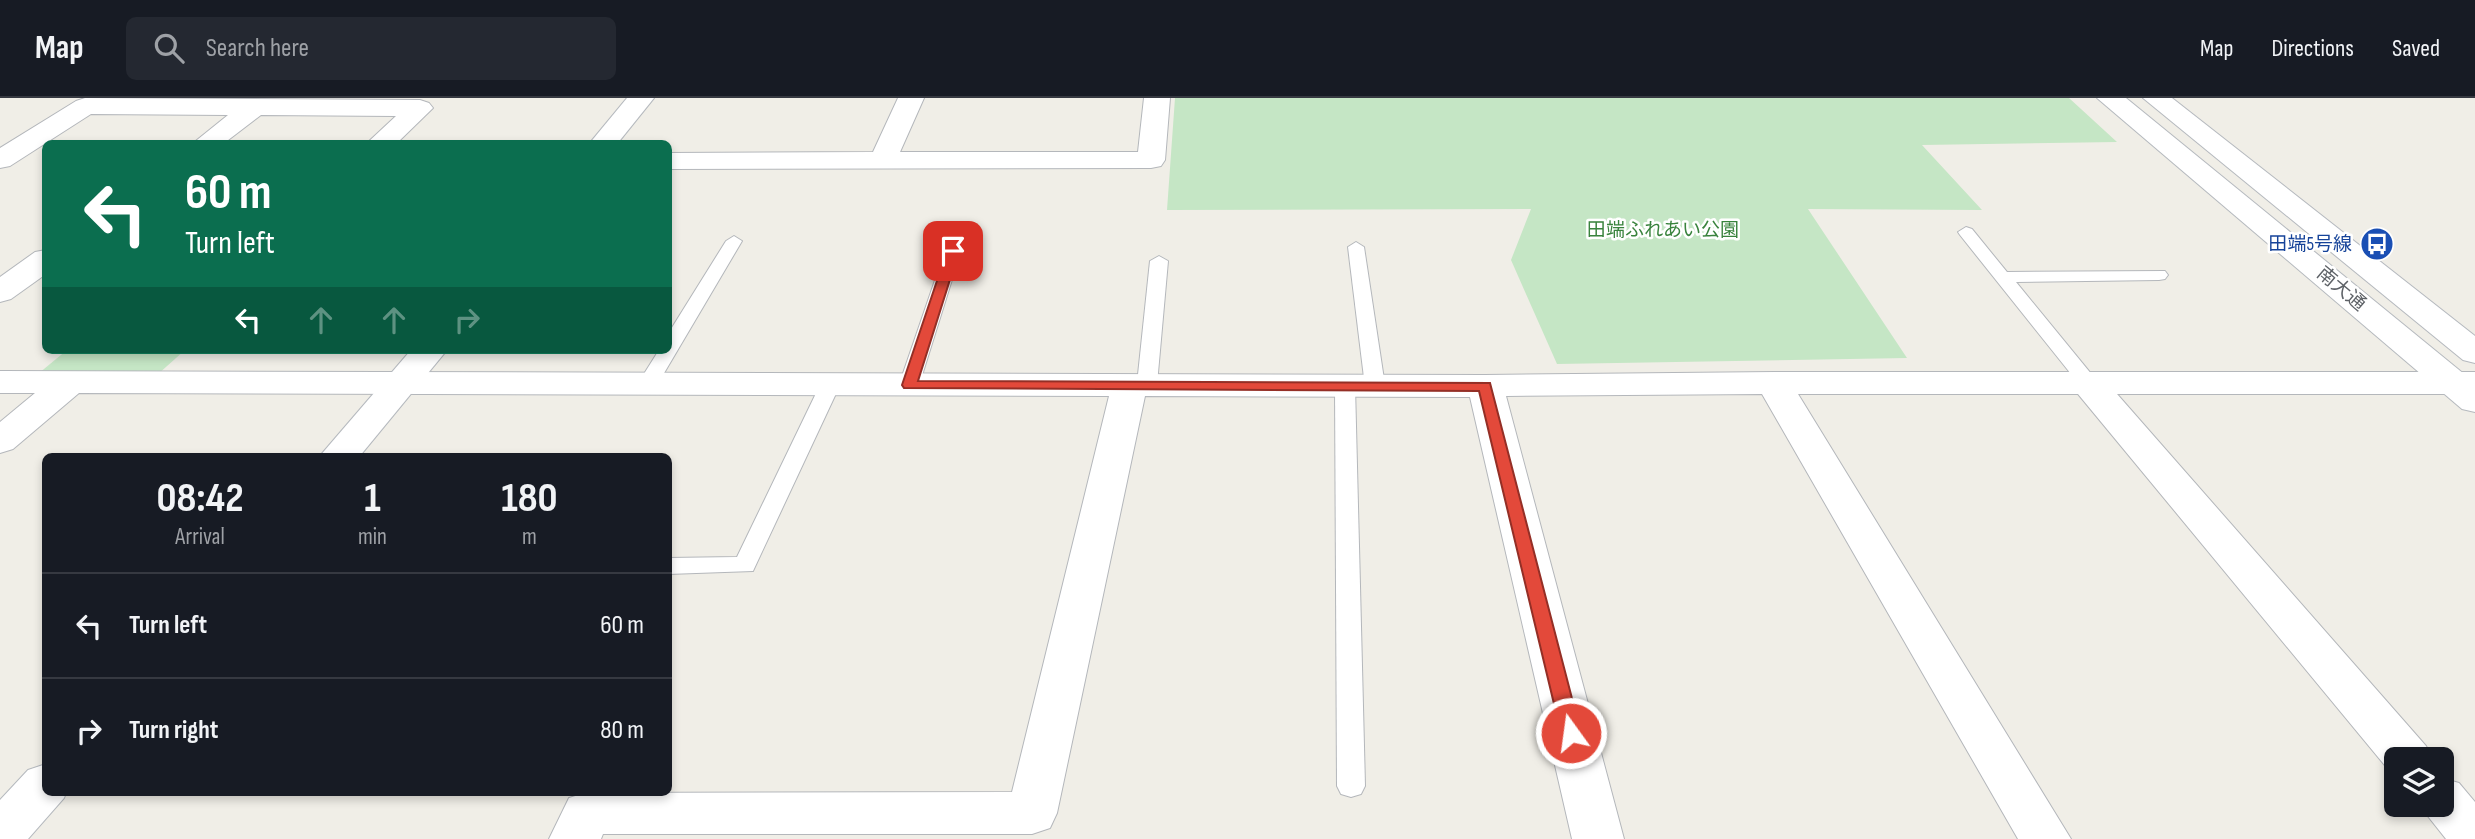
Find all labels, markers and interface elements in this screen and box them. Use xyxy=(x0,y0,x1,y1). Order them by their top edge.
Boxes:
search box xyxy=(126,17,616,80)
text: Map xyxy=(35,28,84,68)
icon: search xyxy=(150,29,188,67)
text: Search here xyxy=(206,33,309,64)
text: Map xyxy=(2200,34,2233,63)
text: Directions xyxy=(2271,34,2354,63)
text: Saved xyxy=(2392,34,2440,63)
text: 60 m xyxy=(185,164,272,223)
icon: left xyxy=(70,168,161,259)
park label: 田端ふれあい公園 xyxy=(1587,219,1739,242)
pin xyxy=(923,221,983,281)
text: Turn left xyxy=(185,224,275,263)
bus stop icon: 田端5号線 xyxy=(2358,225,2396,263)
icon: arrive xyxy=(934,232,972,270)
place label: 田端5号線 xyxy=(2268,233,2352,256)
street label: 南大通 xyxy=(2312,262,2370,316)
icon: left xyxy=(229,301,267,339)
icon: ahead xyxy=(302,301,340,339)
icon: ahead xyxy=(375,301,413,339)
icon: right xyxy=(448,301,486,339)
text: 08:42 xyxy=(156,473,244,524)
text: 1 xyxy=(364,473,381,524)
text: 180 xyxy=(501,473,558,524)
text: Arrival xyxy=(175,523,225,551)
text: min xyxy=(358,523,387,551)
text: m xyxy=(522,523,537,551)
icon: left xyxy=(70,607,108,645)
text: Turn left xyxy=(129,610,207,641)
text: 60 m xyxy=(600,610,644,641)
position arrow xyxy=(1534,696,1608,770)
icon: right xyxy=(70,712,108,750)
text: Turn right xyxy=(129,715,218,746)
text: 80 m xyxy=(600,715,644,746)
map controls xyxy=(2384,747,2454,817)
button: layers xyxy=(2384,747,2454,817)

